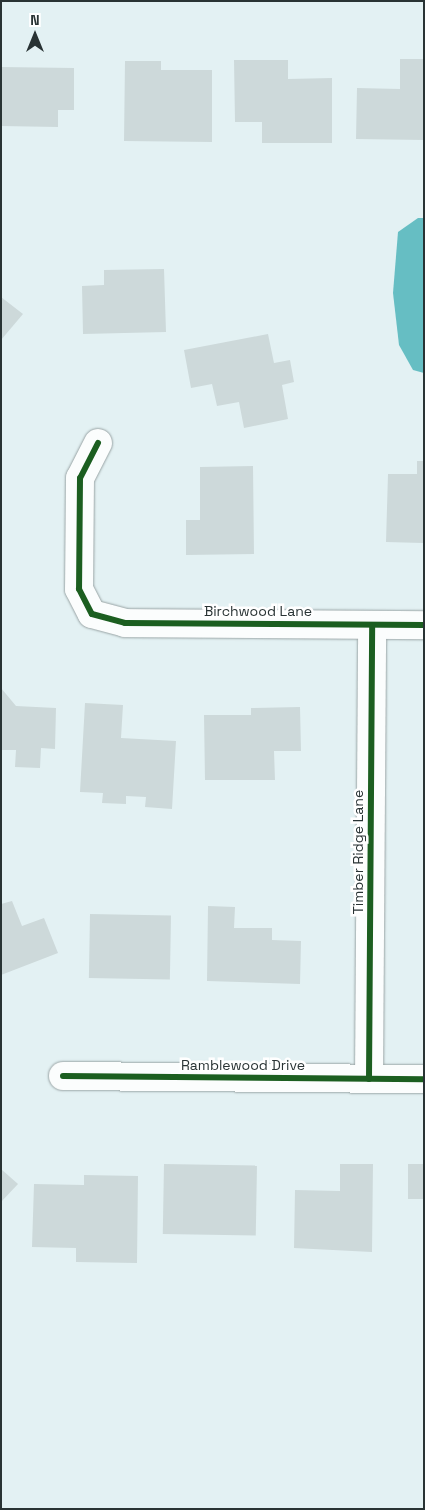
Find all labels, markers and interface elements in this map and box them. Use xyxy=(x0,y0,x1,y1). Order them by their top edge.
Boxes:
north arrow xyxy=(10,10,60,60)
text: N xyxy=(30,11,40,29)
street label: Birchwood Lane xyxy=(204,603,312,619)
street label: Timber Ridge Lane xyxy=(350,790,366,914)
street label: Ramblewood Drive xyxy=(181,1057,305,1073)

